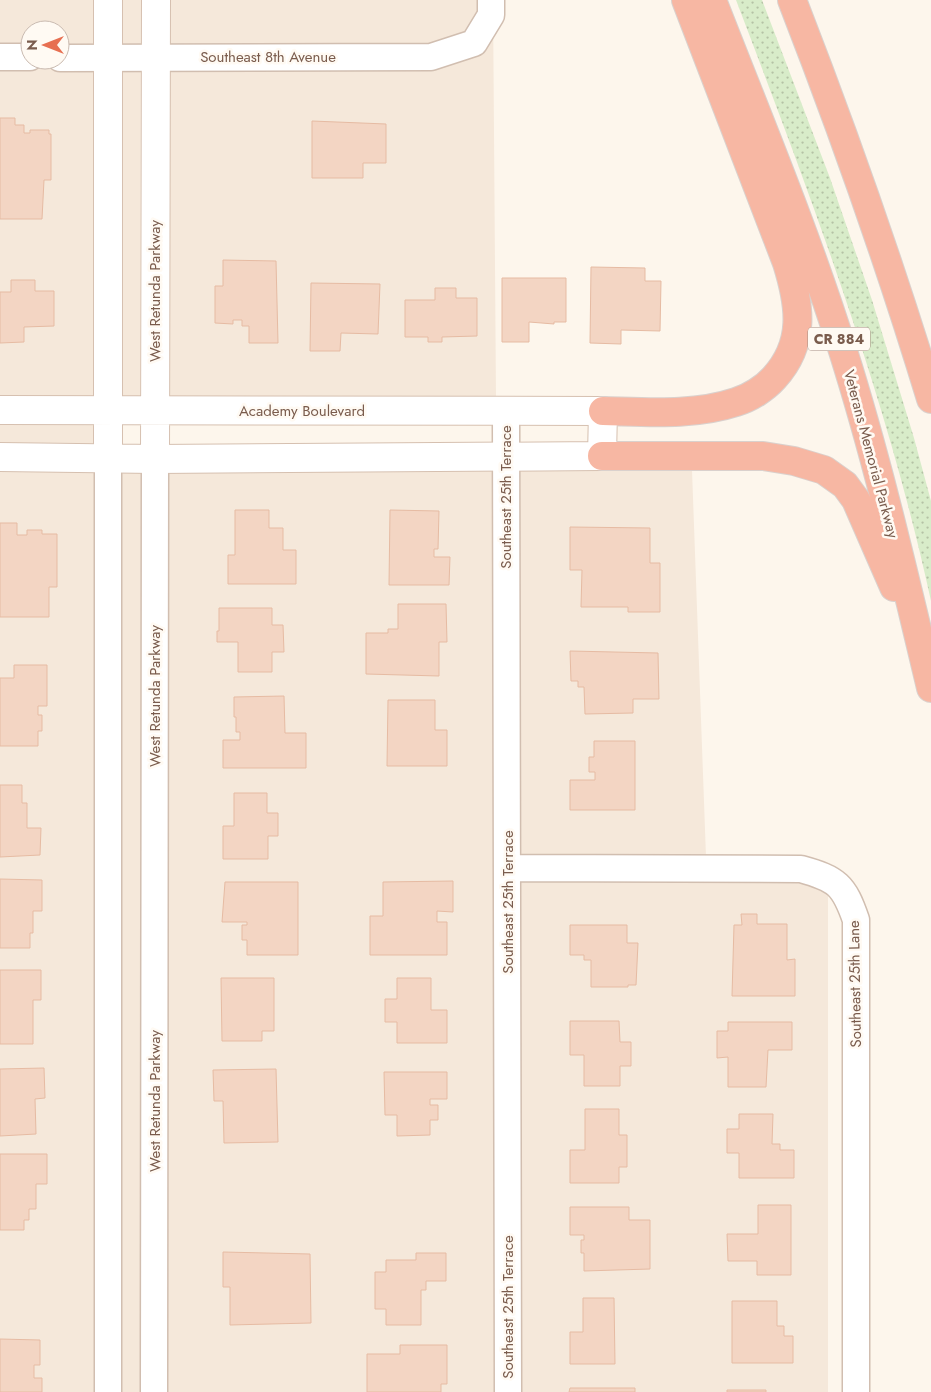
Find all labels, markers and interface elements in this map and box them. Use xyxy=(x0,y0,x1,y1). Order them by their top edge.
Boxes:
north arrow xyxy=(20,20,70,70)
text: N xyxy=(22,39,42,51)
street label: Southeast 8th Avenue xyxy=(200,46,336,68)
street label: West Retunda Parkway xyxy=(144,220,166,362)
road number: CR 884 xyxy=(808,328,870,350)
street label: Veterans Memorial Parkway xyxy=(838,367,904,541)
street label: Academy Boulevard xyxy=(239,400,365,422)
street label: Southeast 25th Terrace xyxy=(495,425,517,569)
street label: West Retunda Parkway xyxy=(144,625,166,767)
street label: Southeast 25th Terrace xyxy=(497,830,519,974)
street label: Southeast 25th Lane xyxy=(843,920,867,1048)
street label: West Retunda Parkway xyxy=(144,1030,166,1172)
street label: Southeast 25th Terrace xyxy=(497,1235,519,1379)

